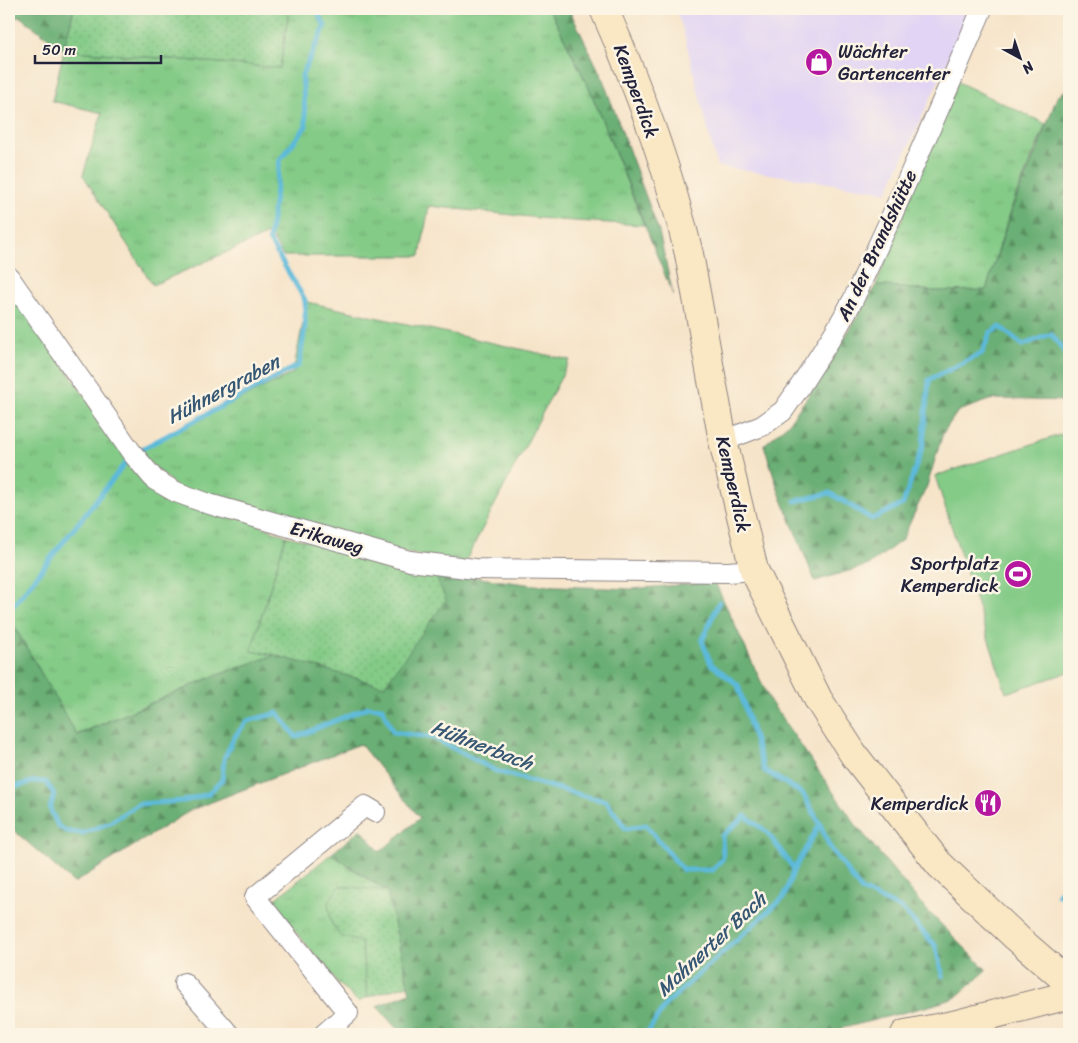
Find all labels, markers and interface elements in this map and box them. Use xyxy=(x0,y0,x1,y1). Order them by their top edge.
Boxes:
scale bar xyxy=(35,32,161,64)
north arrow xyxy=(996,32,1046,82)
place label: Wächter Gartencenter xyxy=(838,35,951,90)
text: 50 m xyxy=(42,37,77,63)
street label: Kemperdick xyxy=(604,39,669,143)
shop icon: Wächter Gartencenter xyxy=(804,47,834,77)
text: N xyxy=(1016,54,1041,80)
street label: An der Brandshütte xyxy=(826,164,926,327)
water label: Hühnergraben xyxy=(160,344,288,434)
street label: Kemperdick xyxy=(706,432,761,536)
street label: Erikaweg xyxy=(286,511,368,564)
place label: Sportplatz Kemperdick xyxy=(901,547,1000,602)
sports icon: Sportplatz Kemperdick xyxy=(1003,559,1033,589)
water label: Hühnerbach xyxy=(426,710,539,781)
place label: Kemperdick xyxy=(871,787,969,820)
restaurant icon: Kemperdick xyxy=(973,788,1003,818)
water label: Mahnerter Bach xyxy=(648,882,776,1005)

